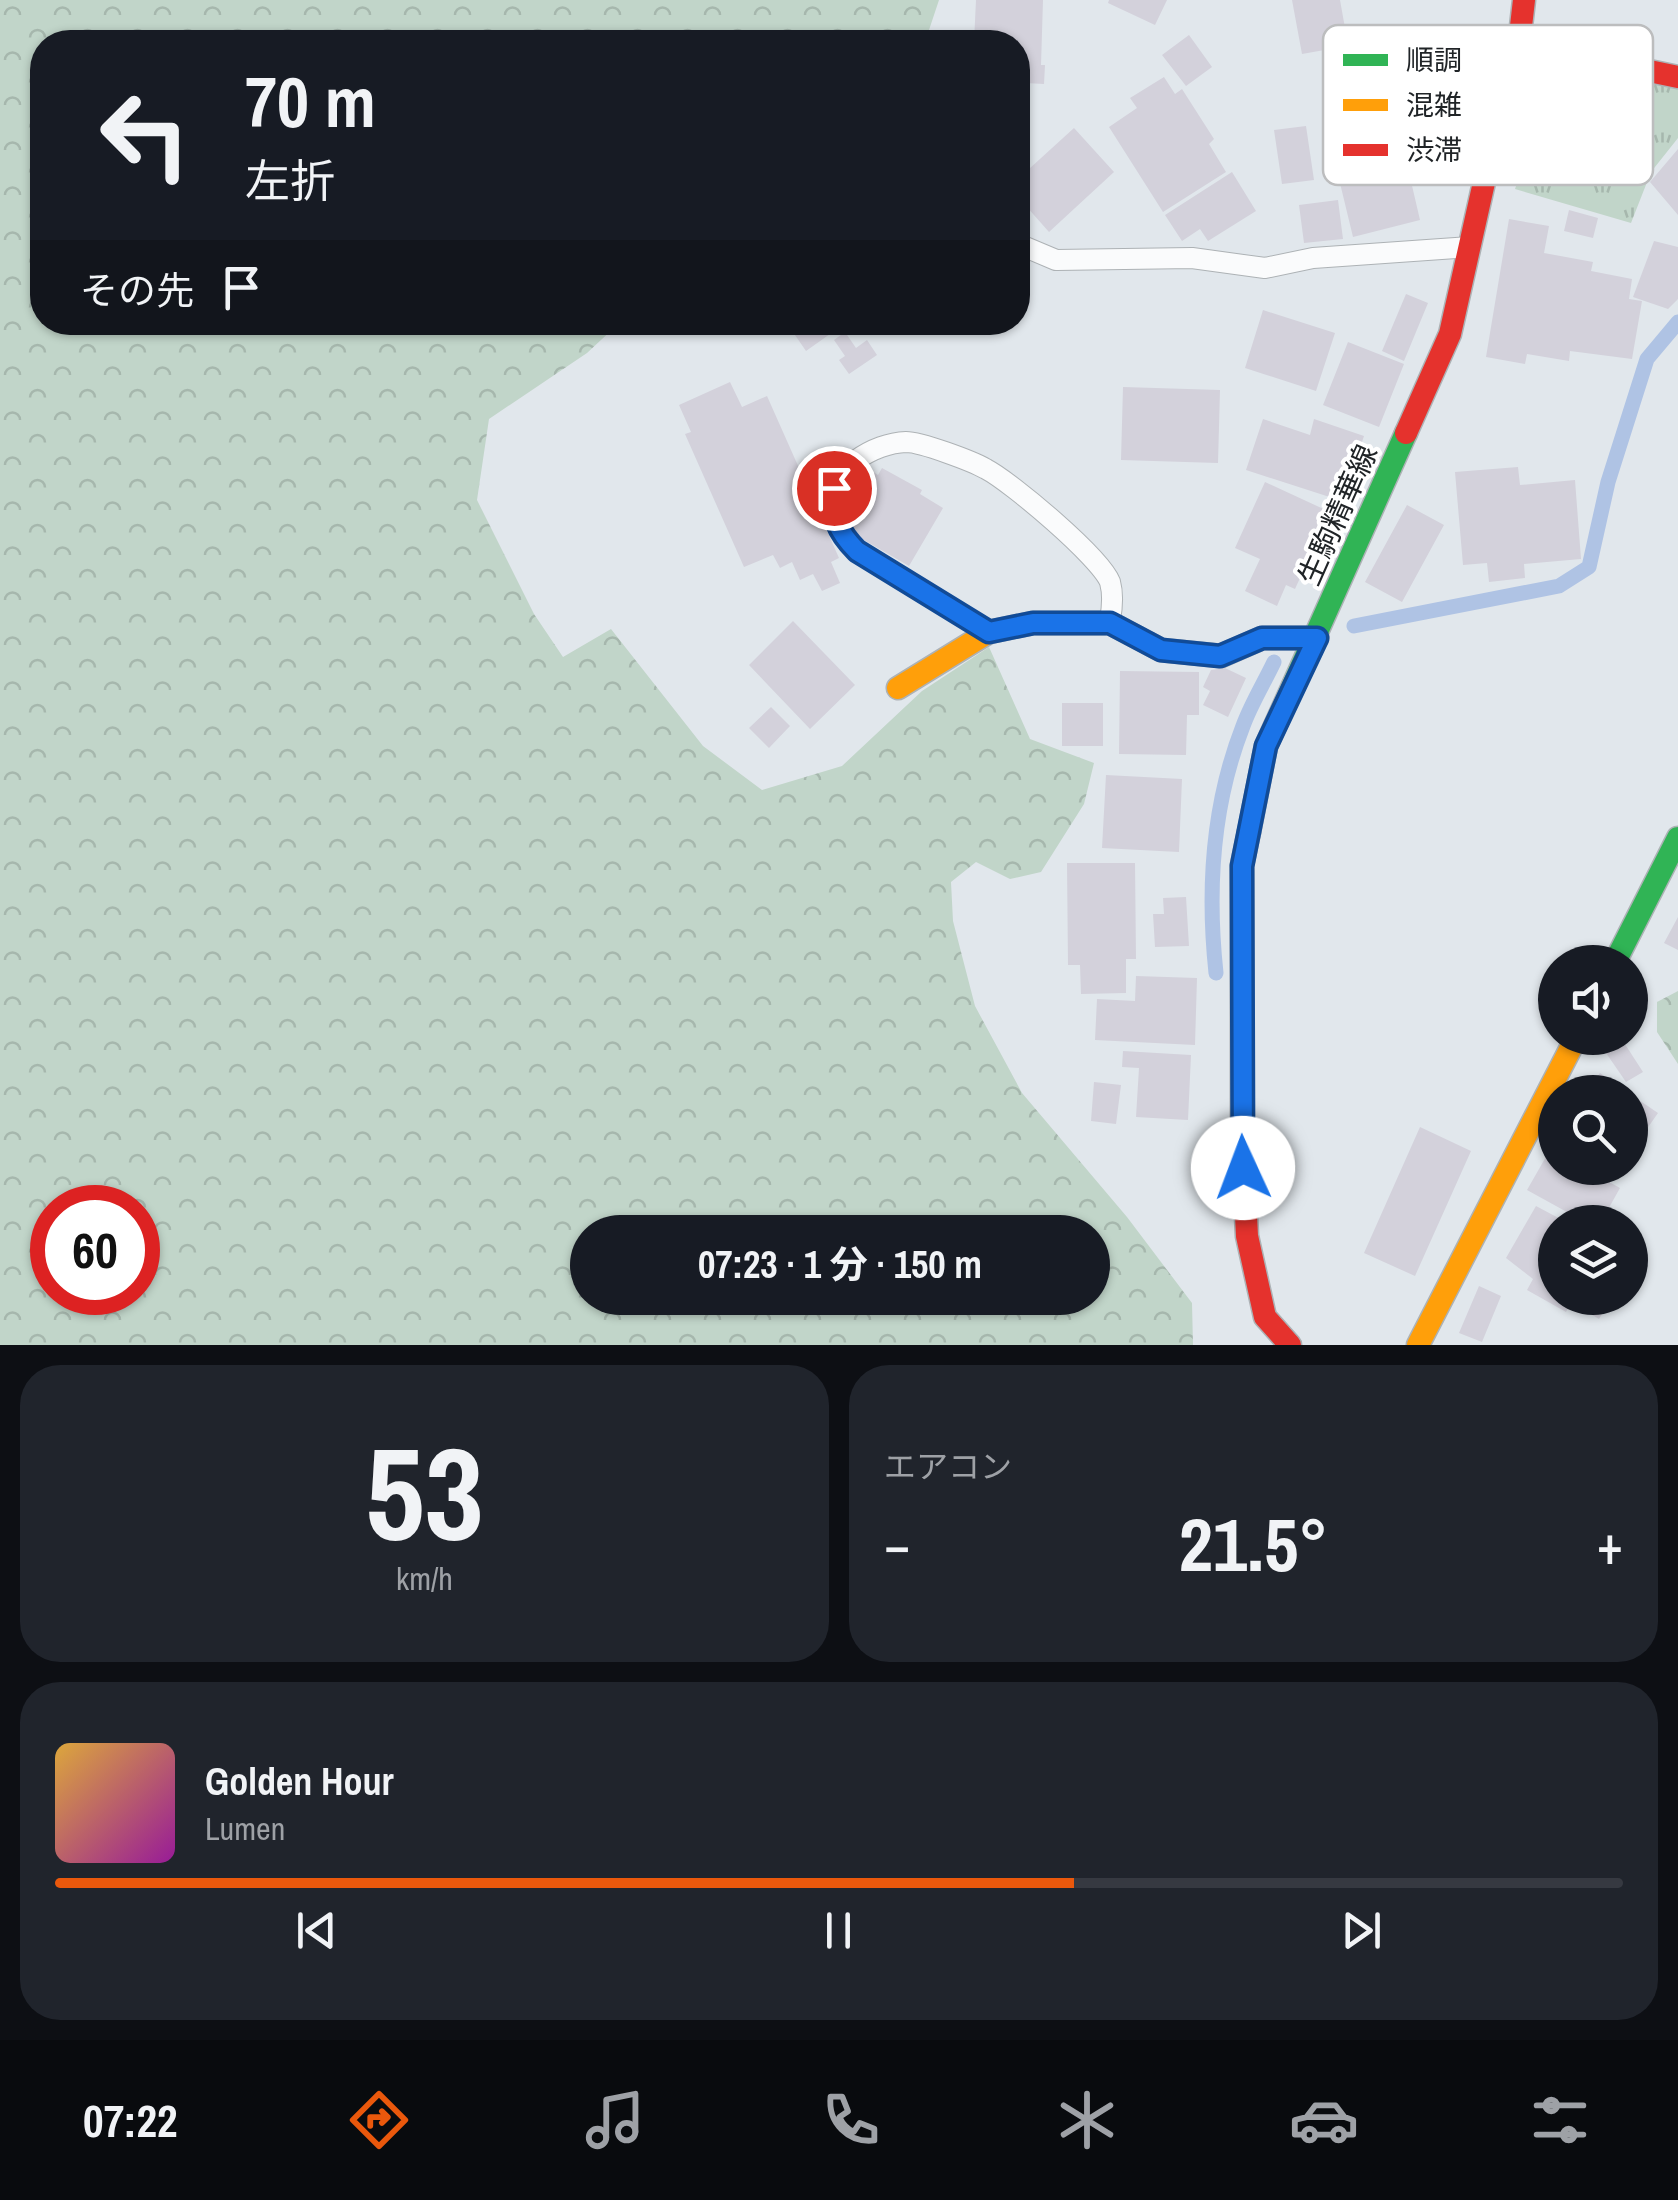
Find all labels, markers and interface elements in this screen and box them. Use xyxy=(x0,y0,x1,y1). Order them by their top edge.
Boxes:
legend xyxy=(1323,25,1653,185)
text: 順調 xyxy=(1406,41,1462,79)
text: 70 m xyxy=(245,55,376,149)
icon: left xyxy=(80,70,210,200)
text: 混雑 xyxy=(1406,86,1462,124)
text: 渋滞 xyxy=(1406,131,1462,169)
text: 左折 xyxy=(245,150,335,211)
icon: arrive xyxy=(214,260,269,315)
text: その先 xyxy=(80,265,194,316)
street label: 生駒精華線 xyxy=(1288,438,1386,591)
pin xyxy=(792,446,877,531)
icon: arrive xyxy=(807,461,862,516)
map controls xyxy=(1538,945,1648,1315)
button: sound xyxy=(1538,945,1648,1055)
button: search xyxy=(1538,1075,1648,1185)
position arrow xyxy=(1191,1116,1295,1220)
speed limit sign: 60 xyxy=(30,1185,160,1315)
button: layers xyxy=(1538,1205,1648,1315)
text: 07:23 · 1 分 · 150 m xyxy=(698,1239,982,1290)
text: 53 xyxy=(365,1404,484,1580)
text: エアコン xyxy=(884,1445,1012,1488)
text: 21.5° xyxy=(1179,1493,1328,1594)
text: − xyxy=(884,1507,910,1581)
text: + xyxy=(1597,1507,1623,1581)
text: km/h xyxy=(396,1557,453,1600)
text: Golden Hour xyxy=(205,1756,394,1807)
text: Lumen xyxy=(205,1807,285,1850)
icon: previous xyxy=(289,1903,344,1958)
icon: pause xyxy=(811,1903,866,1958)
icon: next xyxy=(1334,1903,1389,1958)
icon: directions xyxy=(344,2085,414,2155)
icon: music xyxy=(580,2085,650,2155)
icon: phone xyxy=(816,2085,886,2155)
icon: climate xyxy=(1052,2085,1122,2155)
icon: car xyxy=(1289,2085,1359,2155)
icon: filters xyxy=(1525,2085,1595,2155)
text: 07:22 xyxy=(83,2090,177,2151)

